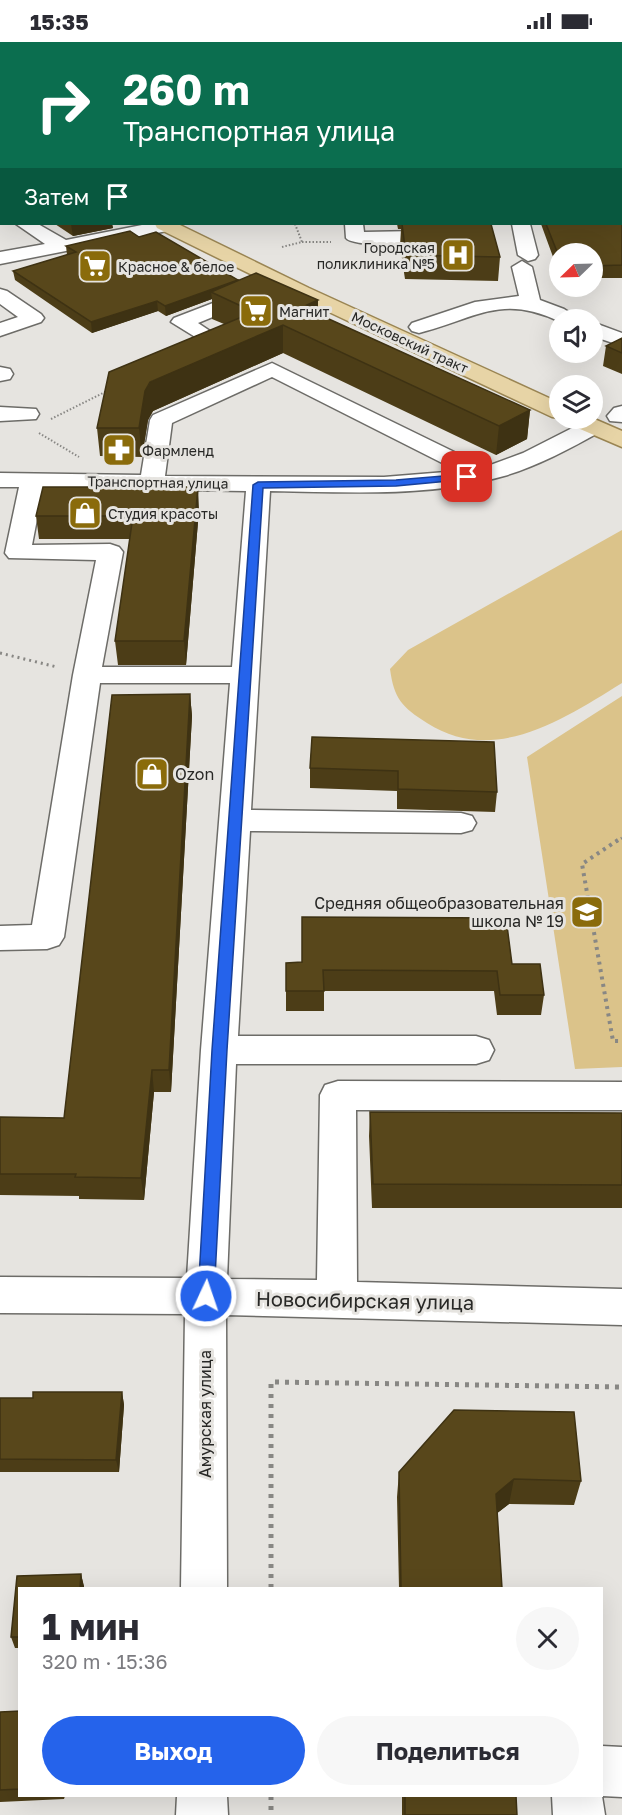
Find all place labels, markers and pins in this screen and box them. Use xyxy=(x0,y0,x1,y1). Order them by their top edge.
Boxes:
hospital icon: Городская поликлиника №5 xyxy=(440,237,476,273)
place label: Городская поликлиника №5 xyxy=(317,239,435,272)
supermarket icon: Красное & белое xyxy=(77,248,113,284)
place label: Красное & белое xyxy=(118,258,234,275)
supermarket icon: Магнит xyxy=(238,293,274,329)
place label: Магнит xyxy=(279,303,329,320)
pharmacy icon: Фармленд xyxy=(101,432,137,468)
place label: Фармленд xyxy=(142,442,214,459)
pin xyxy=(441,451,492,502)
shop icon: Студия красоты xyxy=(67,495,103,531)
place label: Студия красоты xyxy=(108,505,218,522)
shop icon: Ozon xyxy=(134,756,170,792)
place label: Ozon xyxy=(175,764,214,784)
place label: Средняя общеобразовательная школа № 19 xyxy=(314,893,564,931)
school or university icon: Средняя общеобразовательная школа № 19 xyxy=(569,894,605,930)

